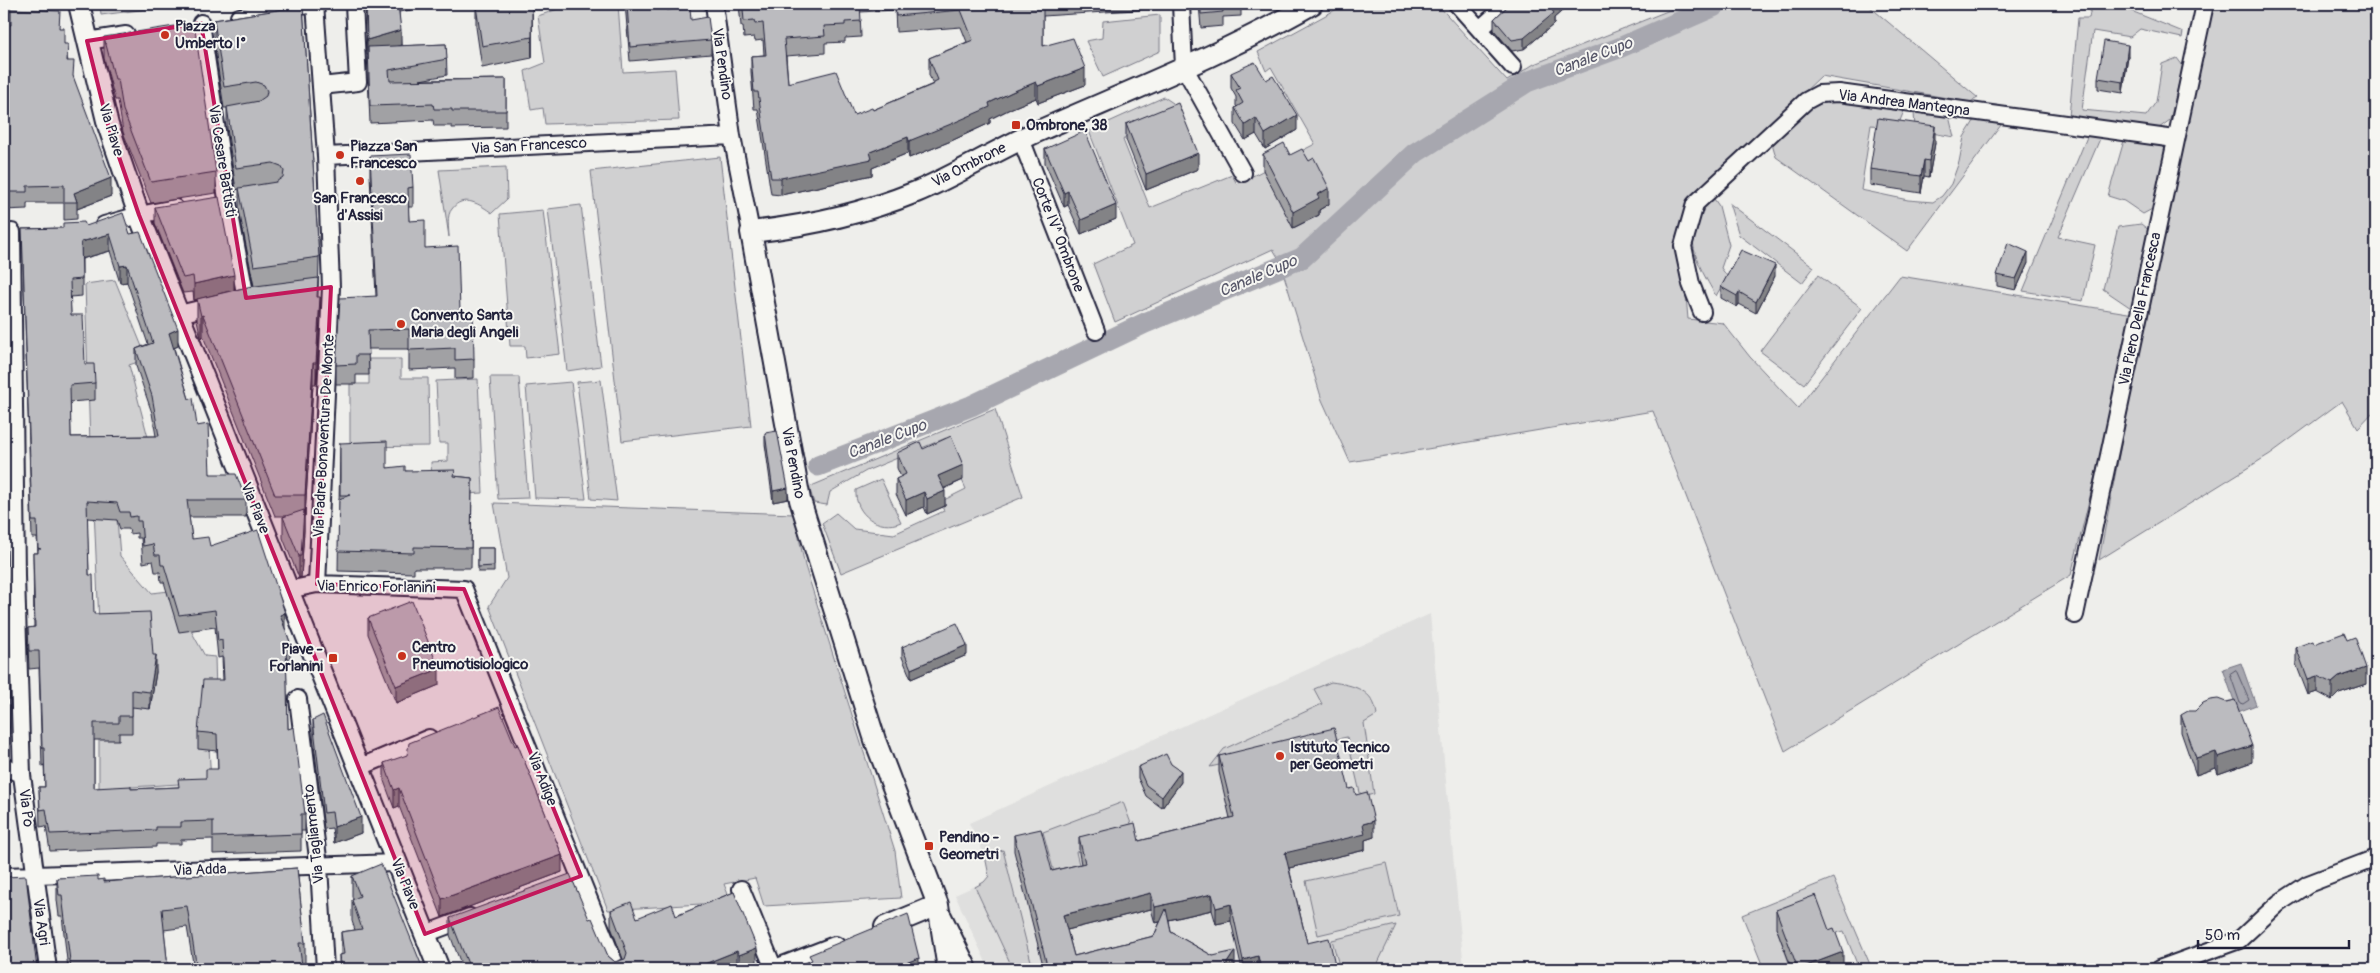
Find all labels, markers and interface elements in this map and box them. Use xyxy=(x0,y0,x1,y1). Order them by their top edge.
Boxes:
place label: Piazza Umberto I° xyxy=(175,17,247,53)
street label: Via Pendino xyxy=(708,27,736,101)
marker: Piazza Umberto I° xyxy=(159,29,171,41)
water label: Canale Cupo xyxy=(1551,32,1636,81)
street label: Via Andrea Mantegna xyxy=(1837,86,1971,120)
street label: Via Piave xyxy=(94,101,128,159)
street label: Via Cesare Battisti xyxy=(204,104,240,219)
place label: Ombrone, 38 xyxy=(1026,116,1108,135)
marker: Ombrone, 38 xyxy=(1010,119,1022,131)
street label: Via San Francesco xyxy=(471,133,587,159)
place label: Piazza San Francesco xyxy=(350,137,418,173)
street label: Via Ombrone xyxy=(929,138,1010,192)
marker: Piazza San Francesco xyxy=(334,149,346,161)
marker: San Francesco d'Assisi xyxy=(354,175,366,187)
street label: Corte IV^ Ombrone xyxy=(1027,175,1089,296)
place label: San Francesco d'Assisi xyxy=(313,189,407,225)
street label: Via Piero Della Francesca xyxy=(2114,230,2166,388)
water label: Canale Cupo xyxy=(1216,250,1301,301)
place label: Convento Santa Maria degli Angeli xyxy=(411,306,519,342)
marker: Convento Santa Maria degli Angeli xyxy=(395,318,407,330)
street label: Via Padre Bonaventura De Monte xyxy=(309,333,339,538)
water label: Canale Cupo xyxy=(845,414,930,463)
street label: Via Pendino xyxy=(777,426,809,500)
street label: Via Piave xyxy=(236,479,274,537)
street label: Via Enrico Forlanini xyxy=(316,576,436,598)
place label: Centro Pneumotisiologico xyxy=(412,638,528,674)
place label: Piave - Forlanini xyxy=(269,640,324,676)
marker: Centro Pneumotisiologico xyxy=(396,650,408,662)
marker: Piave - Forlanini xyxy=(327,652,339,664)
place label: Istituto Tecnico per Geometri xyxy=(1290,738,1390,774)
street label: Via Adige xyxy=(523,749,562,809)
marker: Istituto Tecnico per Geometri xyxy=(1274,750,1286,762)
street label: Via Tagliamento xyxy=(299,783,329,885)
street label: Via Po xyxy=(14,788,38,828)
place label: Pendino - Geometri xyxy=(939,828,1000,864)
marker: Pendino - Geometri xyxy=(923,840,935,852)
street label: Via Piave xyxy=(386,855,424,913)
street label: Via Adda xyxy=(173,860,227,880)
street label: Via Agri xyxy=(28,897,54,947)
scale bar xyxy=(2198,918,2349,950)
text: 50 m xyxy=(2205,926,2240,945)

